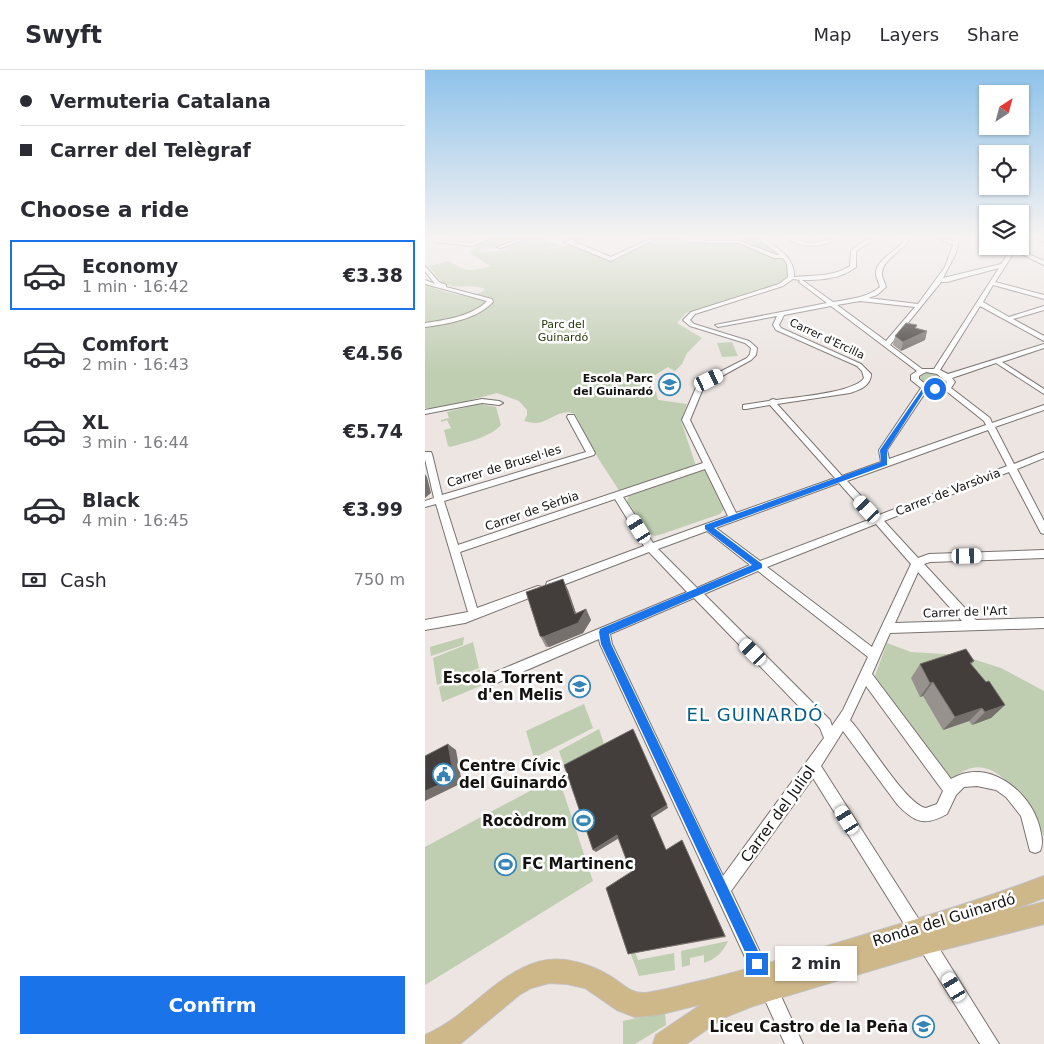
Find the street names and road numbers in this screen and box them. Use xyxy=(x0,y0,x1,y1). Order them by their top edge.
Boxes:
street label: Carrer d'Ercilla xyxy=(788,316,866,362)
street label: Carrer de Brusel·les xyxy=(445,442,563,490)
street label: Carrer de Varsòvia xyxy=(894,466,1002,518)
street label: Carrer de Sèrbia xyxy=(483,488,581,534)
street label: Carrer de l'Art xyxy=(923,604,1008,620)
street label: Carrer del Juliol xyxy=(737,762,819,866)
street label: Ronda del Guinardó xyxy=(871,890,1017,950)

